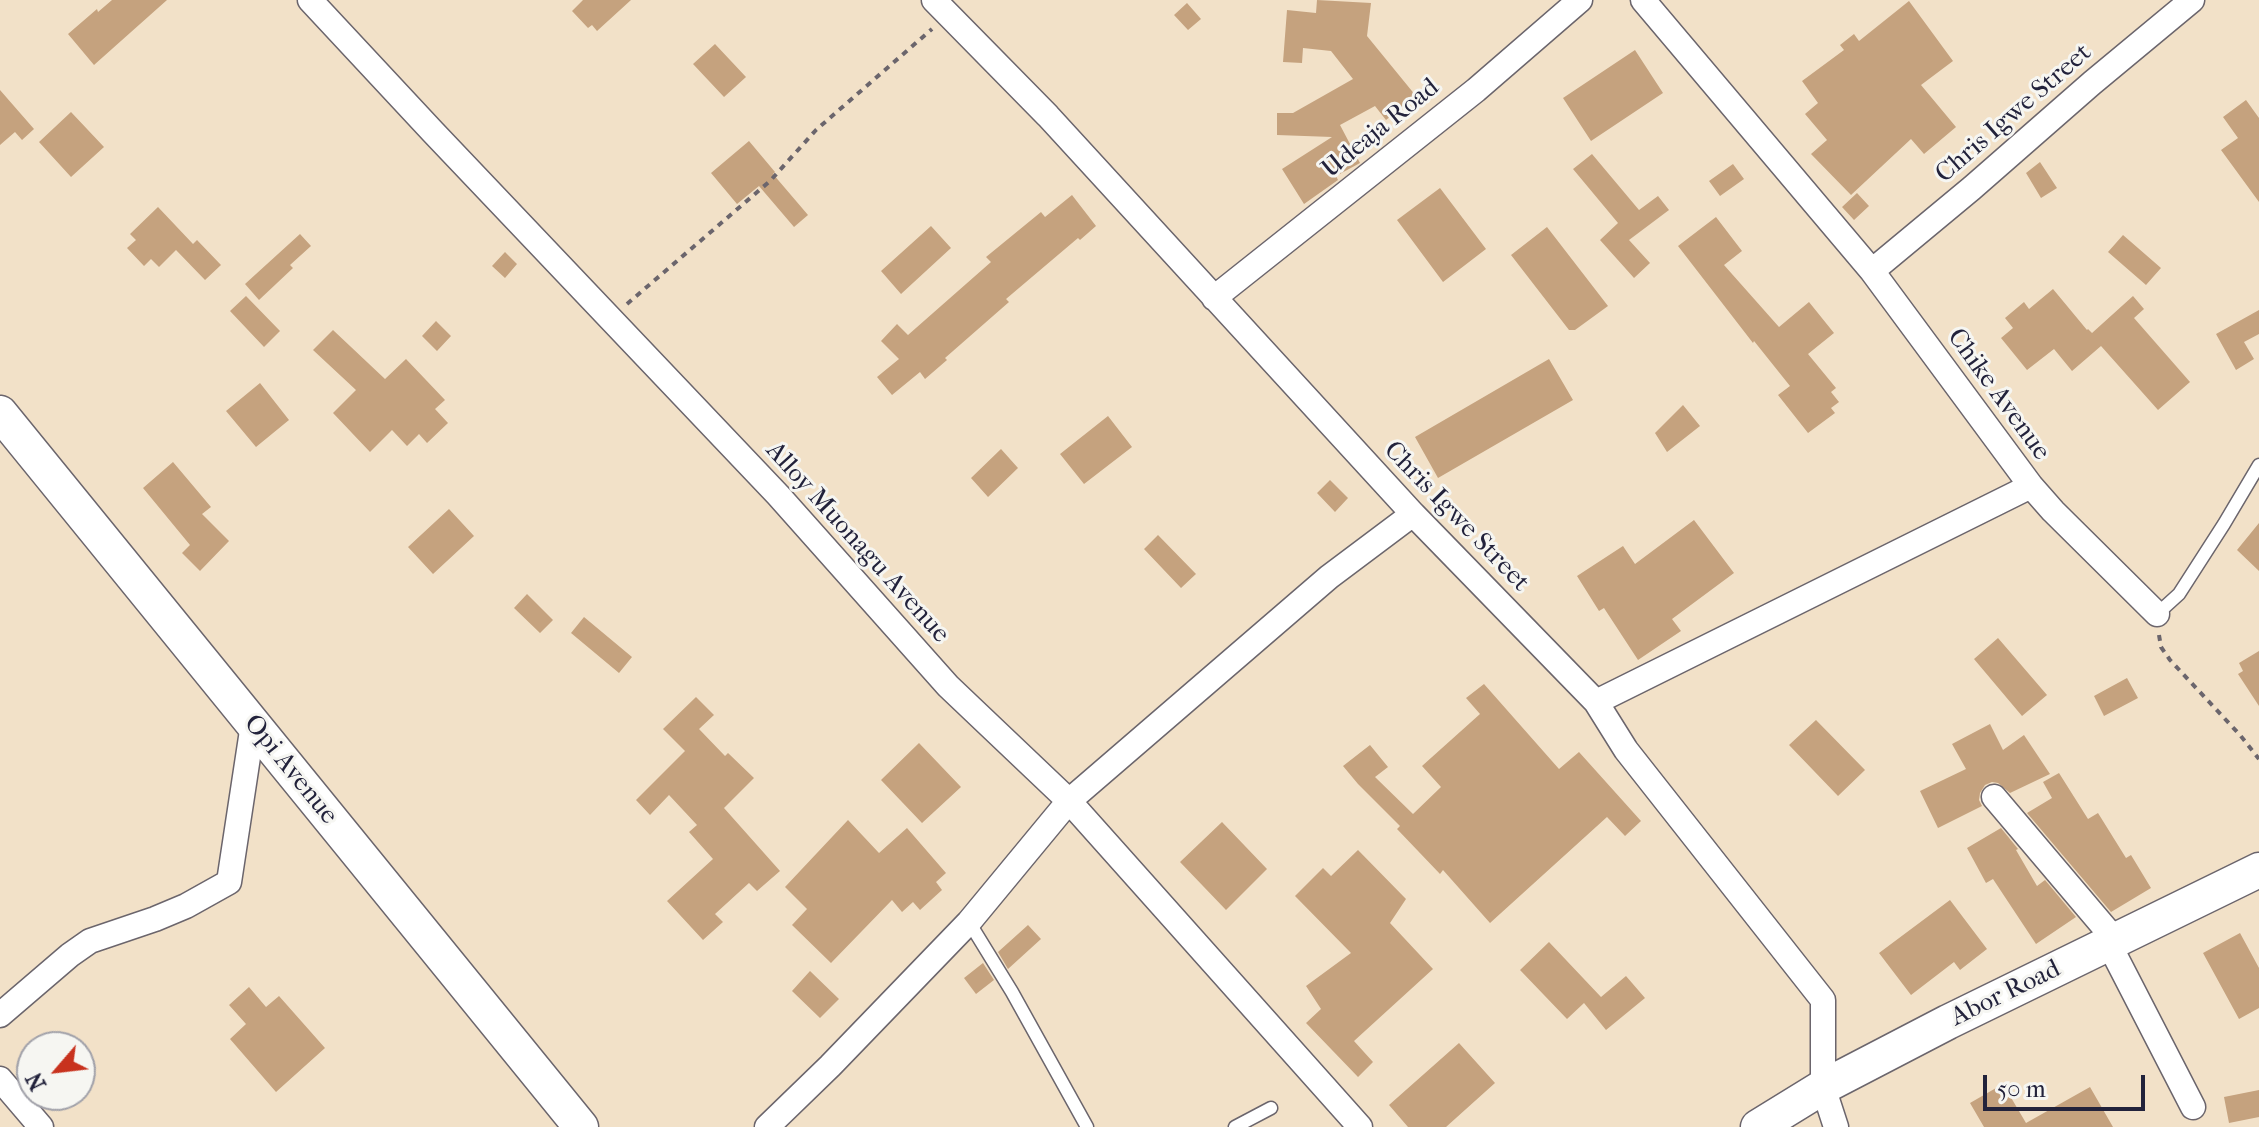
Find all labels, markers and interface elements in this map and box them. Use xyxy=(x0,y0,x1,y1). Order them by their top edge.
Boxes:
street label: Chris Igwe Street xyxy=(1930,38,2098,190)
street label: Udeaja Road xyxy=(1316,72,1446,186)
street label: Chike Avenue xyxy=(1940,323,2056,467)
street label: Alloy Muonagu Avenue xyxy=(759,436,955,650)
street label: Chris Igwe Street xyxy=(1377,436,1535,598)
street label: Opi Avenue xyxy=(236,709,344,831)
street label: Abor Road xyxy=(1946,954,2066,1034)
north arrow xyxy=(16,1031,96,1111)
scale bar xyxy=(1987,1059,2149,1109)
text: N xyxy=(21,1068,52,1095)
text: 50 m xyxy=(1997,1075,2046,1103)

